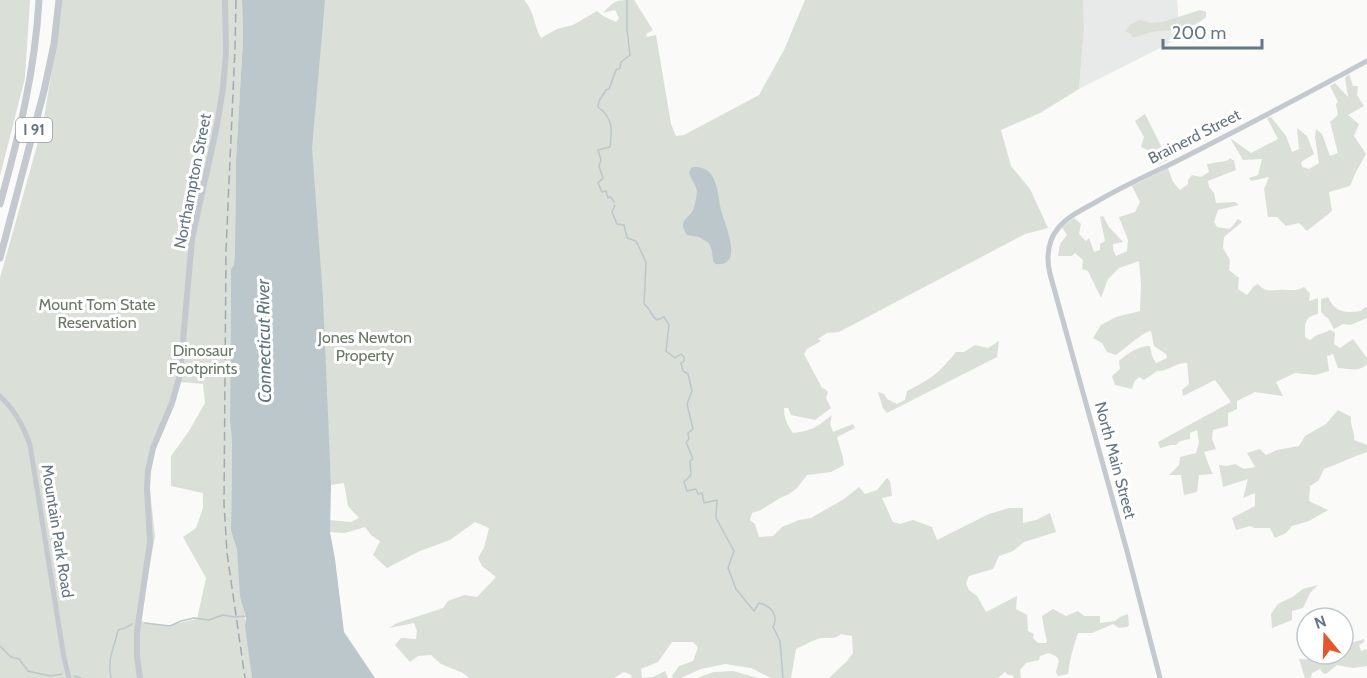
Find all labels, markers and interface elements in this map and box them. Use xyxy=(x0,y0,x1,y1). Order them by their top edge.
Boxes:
scale bar xyxy=(1163,12,1262,50)
text: 200 m xyxy=(1172,22,1226,44)
street label: Brainerd Street xyxy=(1145,105,1244,168)
street label: Northampton Street xyxy=(170,111,215,250)
road number: I 91 xyxy=(16,118,52,142)
water label: Connecticut River xyxy=(252,277,276,403)
park label: Mount Tom State Reservation xyxy=(38,295,156,332)
park label: Jones Newton Property xyxy=(317,328,412,365)
park label: Dinosaur Footprints xyxy=(169,341,238,378)
street label: North Main Street xyxy=(1091,400,1140,521)
street label: Mountain Park Road xyxy=(38,463,77,599)
north arrow xyxy=(1295,606,1355,666)
text: N xyxy=(1312,611,1329,633)

